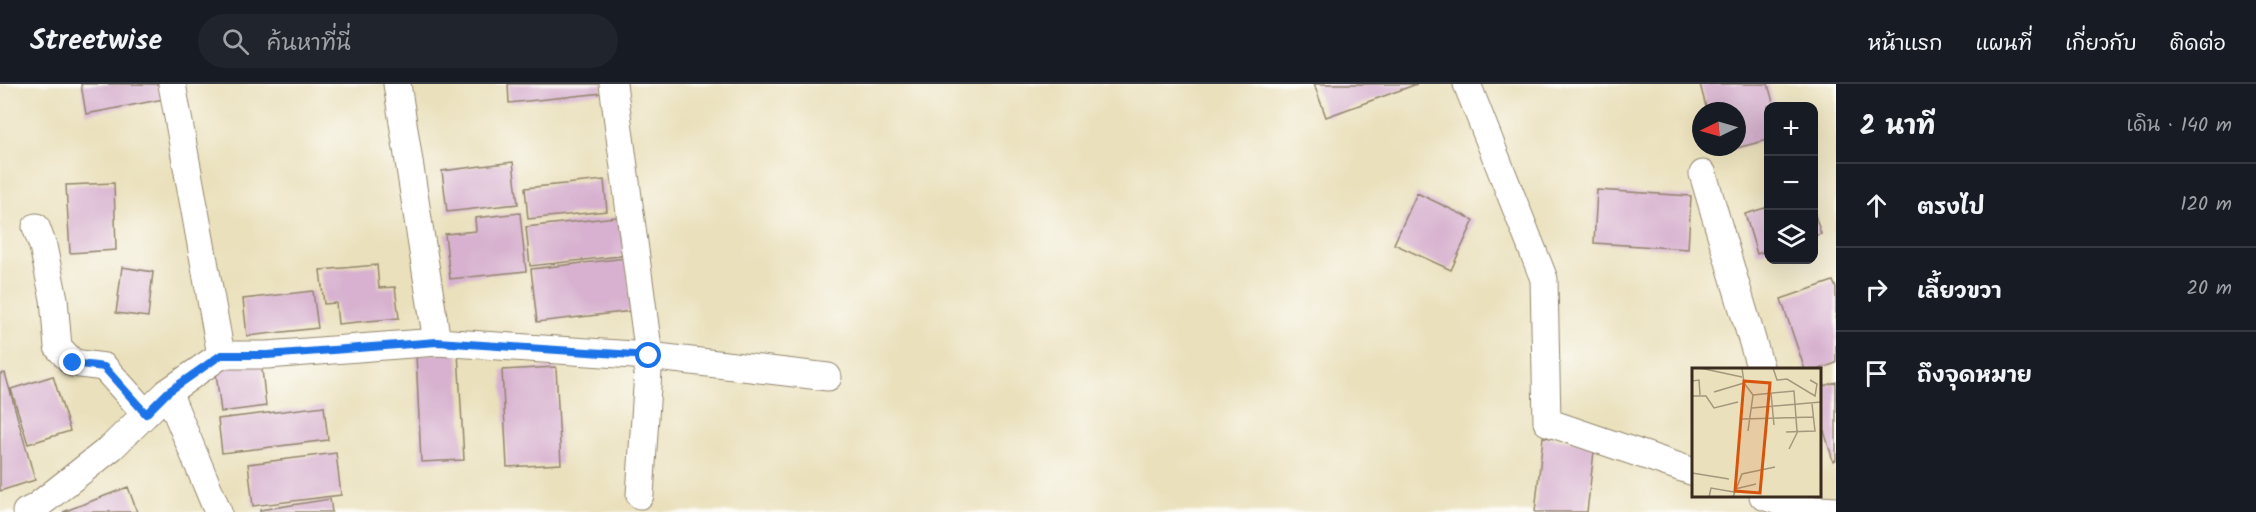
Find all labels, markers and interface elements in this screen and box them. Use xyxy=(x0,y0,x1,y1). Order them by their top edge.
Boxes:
search box xyxy=(198,14,618,68)
text: Streetwise xyxy=(30,19,162,64)
icon: search xyxy=(219,25,252,58)
text: ค้นหาที่นี่ xyxy=(267,27,351,62)
text: หน้าแรก xyxy=(1868,28,1943,61)
text: แผนที่ xyxy=(1976,28,2032,61)
text: เกี่ยวกับ xyxy=(2065,28,2137,61)
text: ติดต่อ xyxy=(2170,28,2226,61)
north arrow xyxy=(1692,102,1746,156)
map controls xyxy=(1764,102,1818,264)
button: + xyxy=(1764,102,1818,156)
text: 2 นาที xyxy=(1860,106,1935,148)
text: เดิน · 140 m xyxy=(2127,110,2232,142)
button: − xyxy=(1764,156,1818,210)
icon: ahead xyxy=(1860,189,1893,222)
text: 120 m xyxy=(2180,189,2232,221)
text: ตรงไป xyxy=(1917,191,1985,226)
button: layers xyxy=(1764,210,1818,264)
icon: right xyxy=(1860,273,1893,306)
text: 20 m xyxy=(2186,273,2232,305)
text: เลี้ยวขวา xyxy=(1917,275,2001,310)
route start xyxy=(635,342,661,368)
route end xyxy=(59,349,85,375)
icon: arrive xyxy=(1860,357,1893,390)
text: ถึงจุดหมาย xyxy=(1917,359,2032,394)
inset map xyxy=(1692,368,1821,497)

